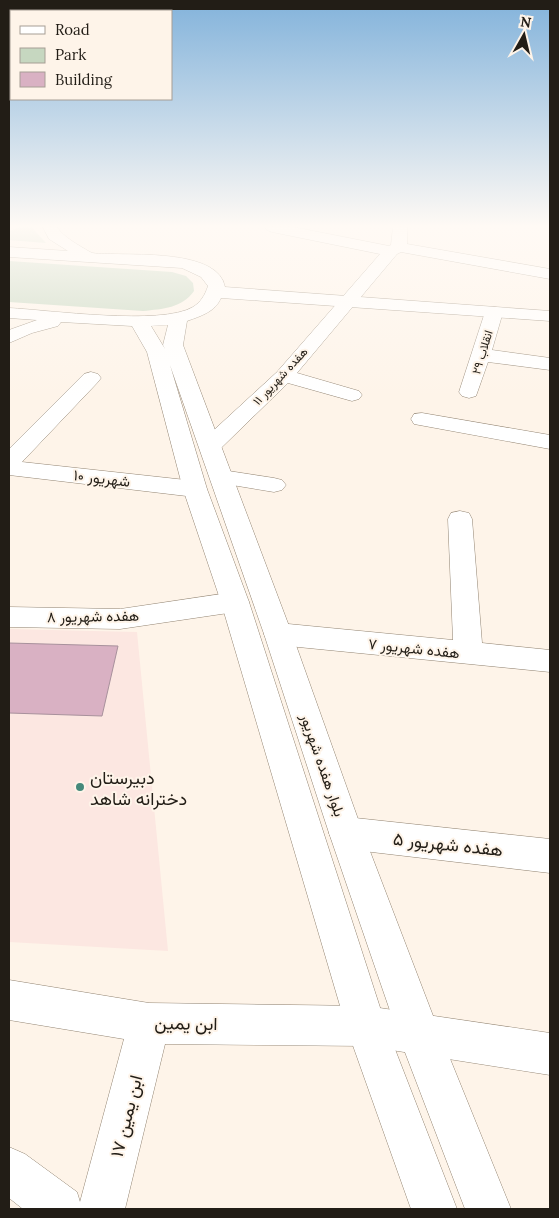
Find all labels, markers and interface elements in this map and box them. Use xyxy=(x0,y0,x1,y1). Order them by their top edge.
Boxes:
legend xyxy=(10,10,172,100)
north arrow xyxy=(499,10,549,60)
text: N xyxy=(519,12,533,32)
text: Road xyxy=(55,20,90,39)
text: Park xyxy=(55,45,86,64)
text: Building xyxy=(55,70,113,89)
street label: انقلاب ۲۹ xyxy=(468,328,496,376)
street label: هفده شهریور ۱۱ xyxy=(249,344,311,409)
street label: شهریور ۱۰ xyxy=(73,465,132,491)
street label: هفده شهریور ۸ xyxy=(47,606,139,626)
street label: هفده شهریور ۷ xyxy=(367,634,461,662)
street label: بلوار هفده شهریور xyxy=(296,710,349,819)
place label: دبیرستان دخترانه شاهد xyxy=(90,766,187,810)
marker: دبیرستان دخترانه شاهد xyxy=(74,781,86,793)
street label: هفده شهریور ۵ xyxy=(392,827,504,861)
street label: ابن یمین xyxy=(154,1011,218,1035)
street label: ابن یمین ۱۷ xyxy=(105,1073,147,1159)

